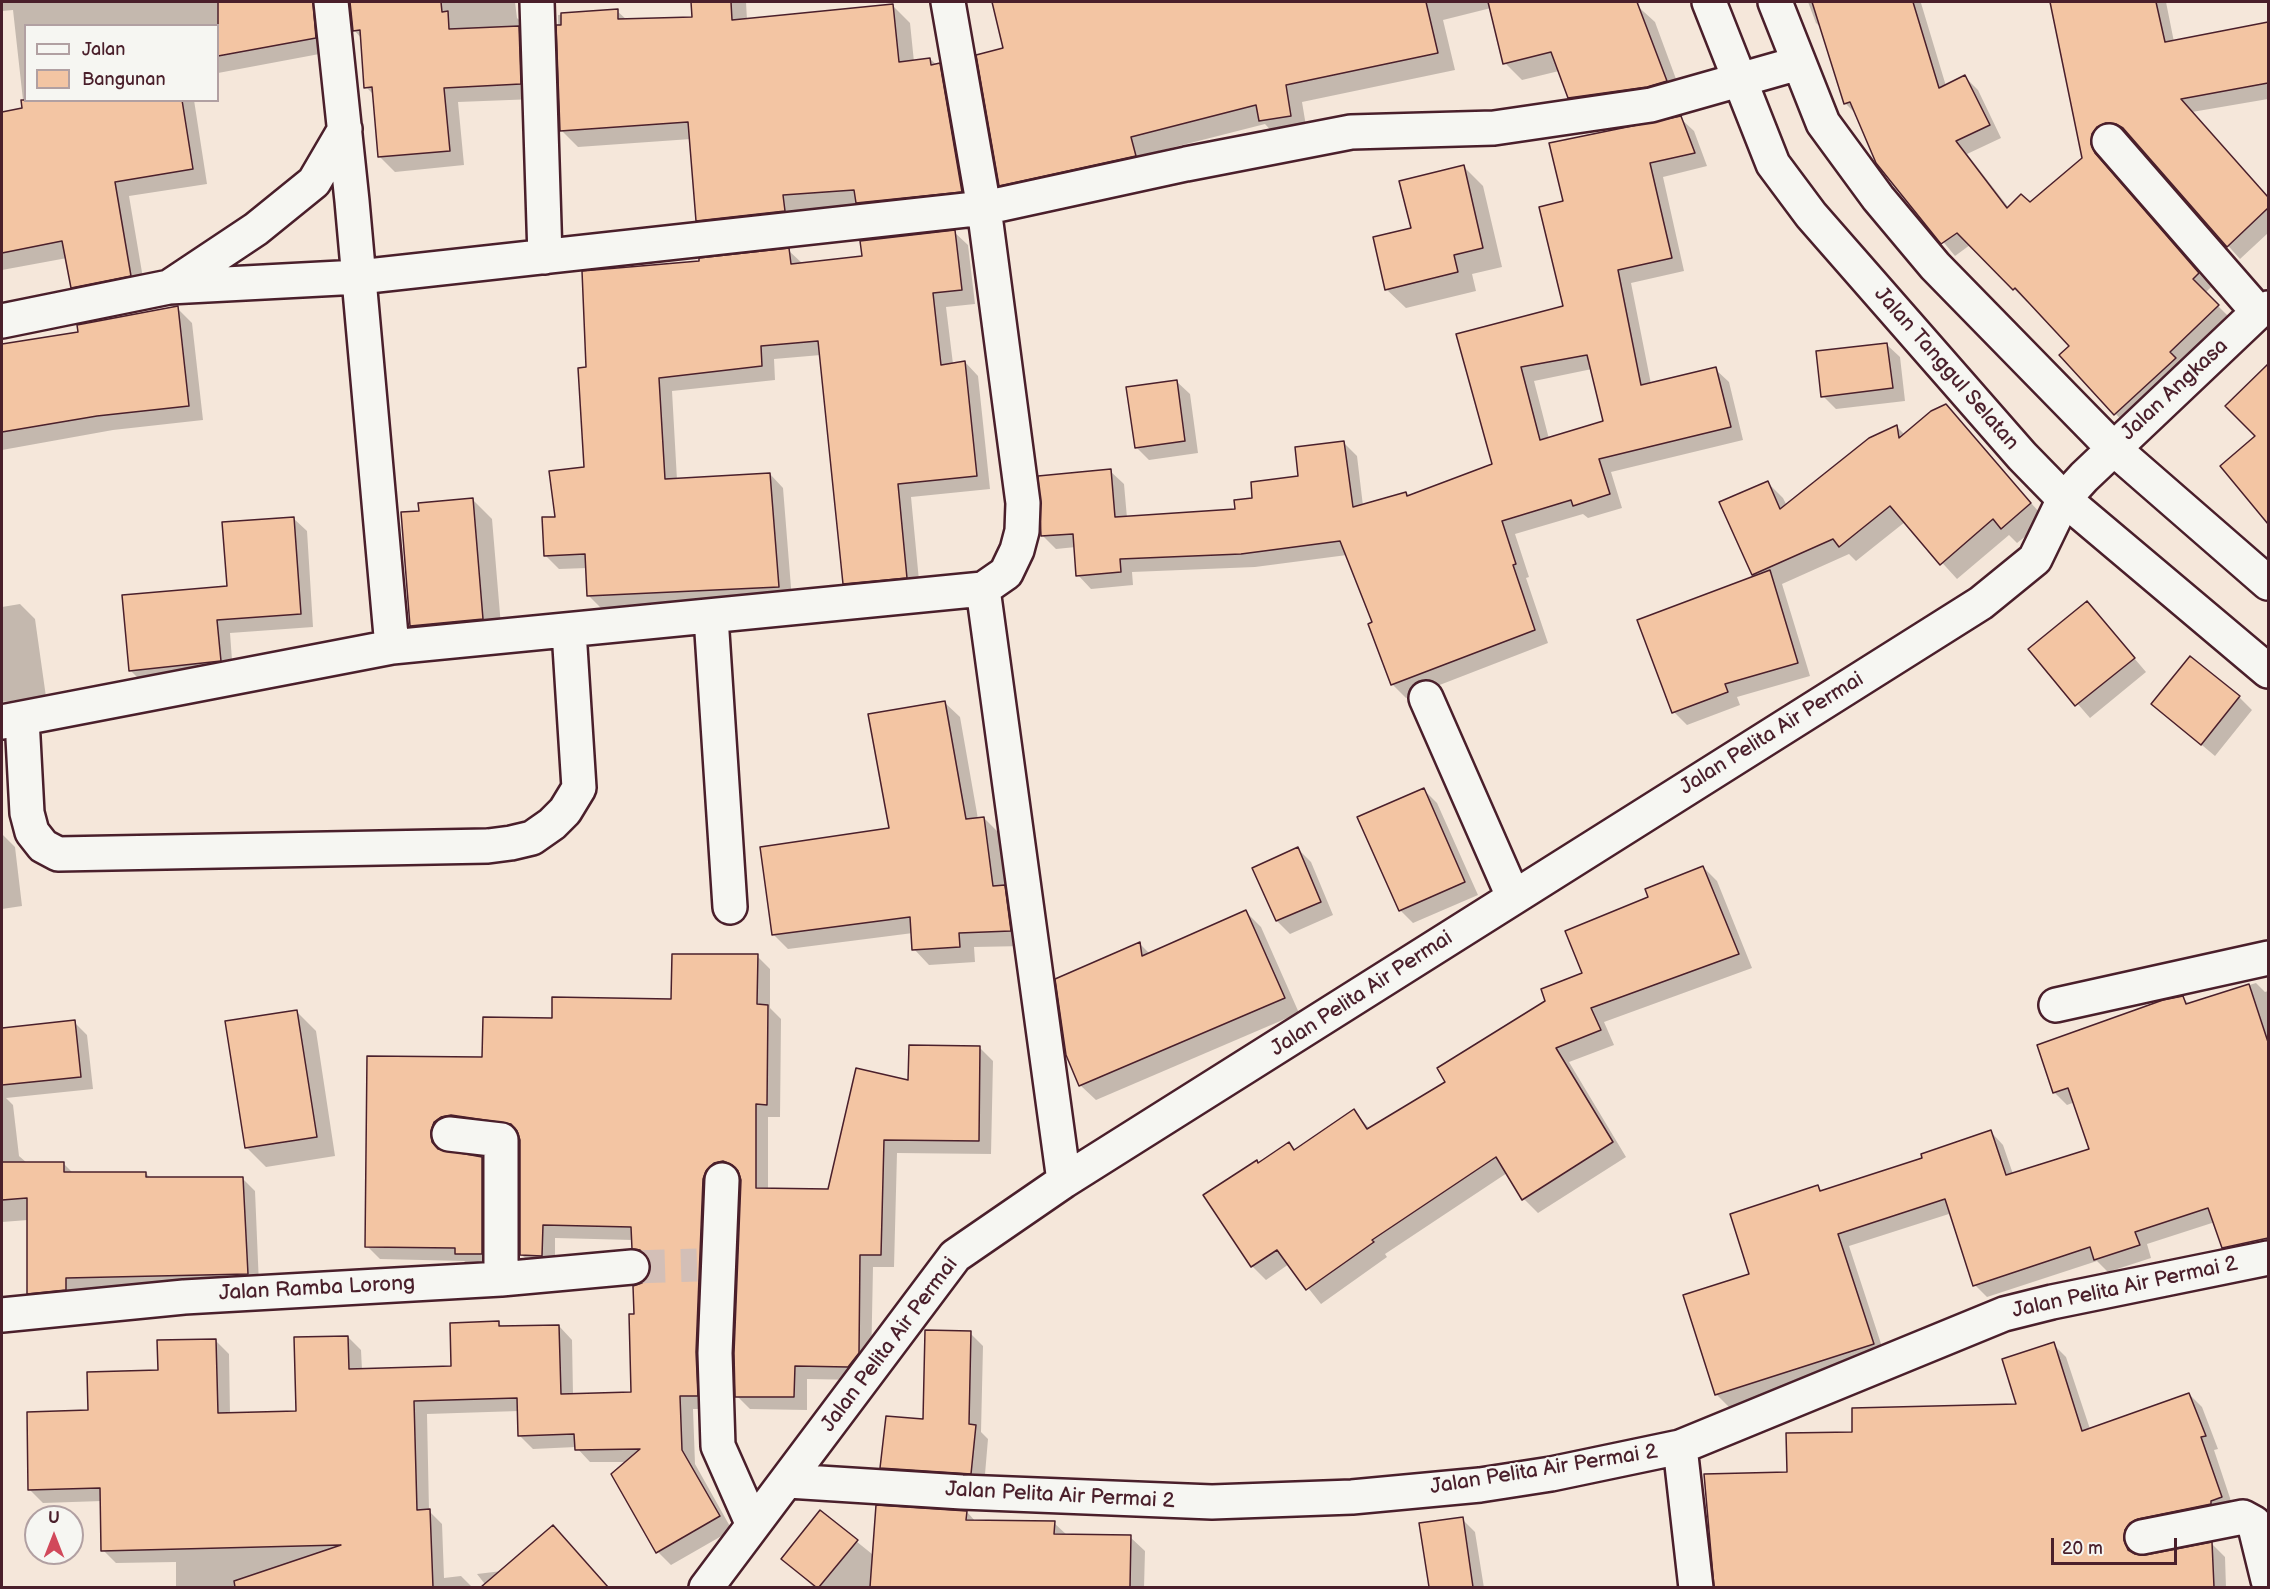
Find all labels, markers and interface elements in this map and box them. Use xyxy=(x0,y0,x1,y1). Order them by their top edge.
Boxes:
legend xyxy=(24,24,219,102)
text: Jalan xyxy=(82,39,125,60)
text: Bangunan xyxy=(82,69,166,90)
street label: Jalan Tanggul Selatan xyxy=(1868,282,2024,456)
street label: Jalan Angkasa xyxy=(2116,334,2234,446)
street label: Jalan Pelita Air Permai xyxy=(1676,667,1868,801)
street label: Jalan Pelita Air Permai xyxy=(1266,926,1458,1062)
street label: Jalan Pelita Air Permai 2 xyxy=(2010,1252,2240,1324)
street label: Jalan Pelita Air Permai xyxy=(816,1253,964,1437)
street label: Jalan Ramba Lorong xyxy=(218,1271,416,1307)
street label: Jalan Pelita Air Permai 2 xyxy=(1429,1440,1659,1500)
street label: Jalan Pelita Air Permai 2 xyxy=(945,1477,1175,1515)
north arrow xyxy=(24,1505,84,1565)
text: U xyxy=(48,1509,60,1528)
scale bar xyxy=(2054,1526,2180,1564)
text: 20 m xyxy=(2062,1538,2103,1559)

